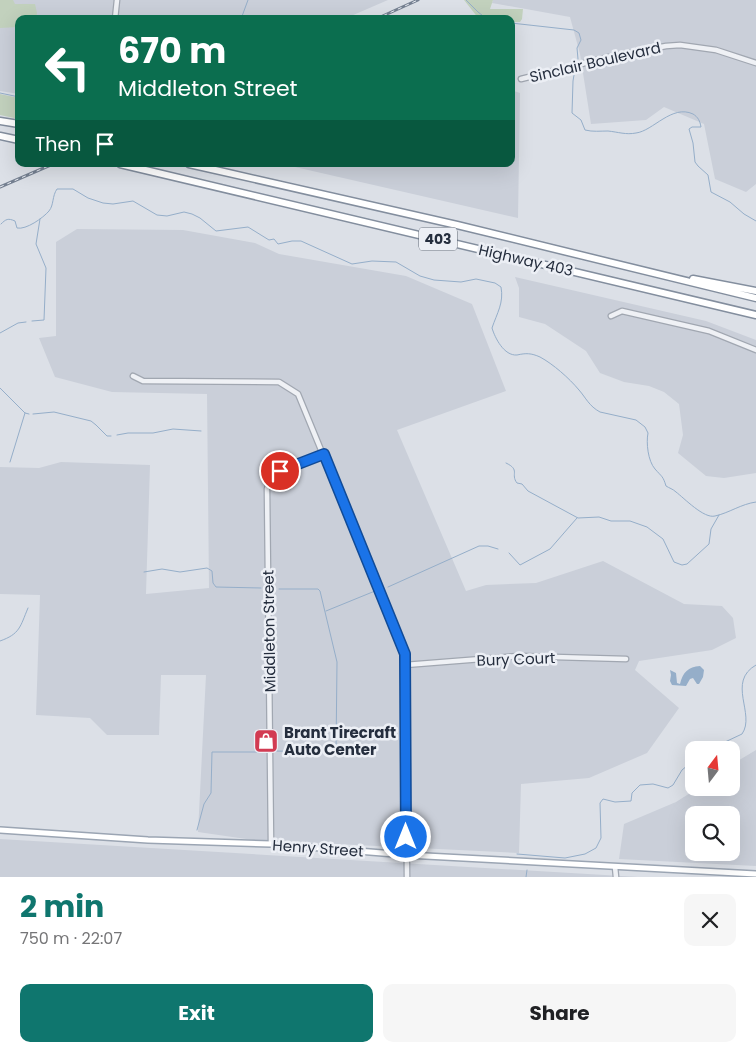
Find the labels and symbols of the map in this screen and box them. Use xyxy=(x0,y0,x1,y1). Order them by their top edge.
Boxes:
street label: Sinclair Boulevard xyxy=(527,37,663,87)
road number: 403 xyxy=(419,228,457,250)
street label: Highway 403 xyxy=(477,239,575,281)
pin xyxy=(259,450,301,492)
street label: Middleton Street xyxy=(257,570,281,692)
street label: Bury Court xyxy=(476,647,556,671)
place label: Brant Tirecraft Auto Center xyxy=(284,722,396,760)
shop icon: Brant Tirecraft Auto Center xyxy=(253,728,279,754)
north arrow xyxy=(685,741,740,796)
position arrow xyxy=(379,810,431,862)
street label: Henry Street xyxy=(272,834,364,862)

